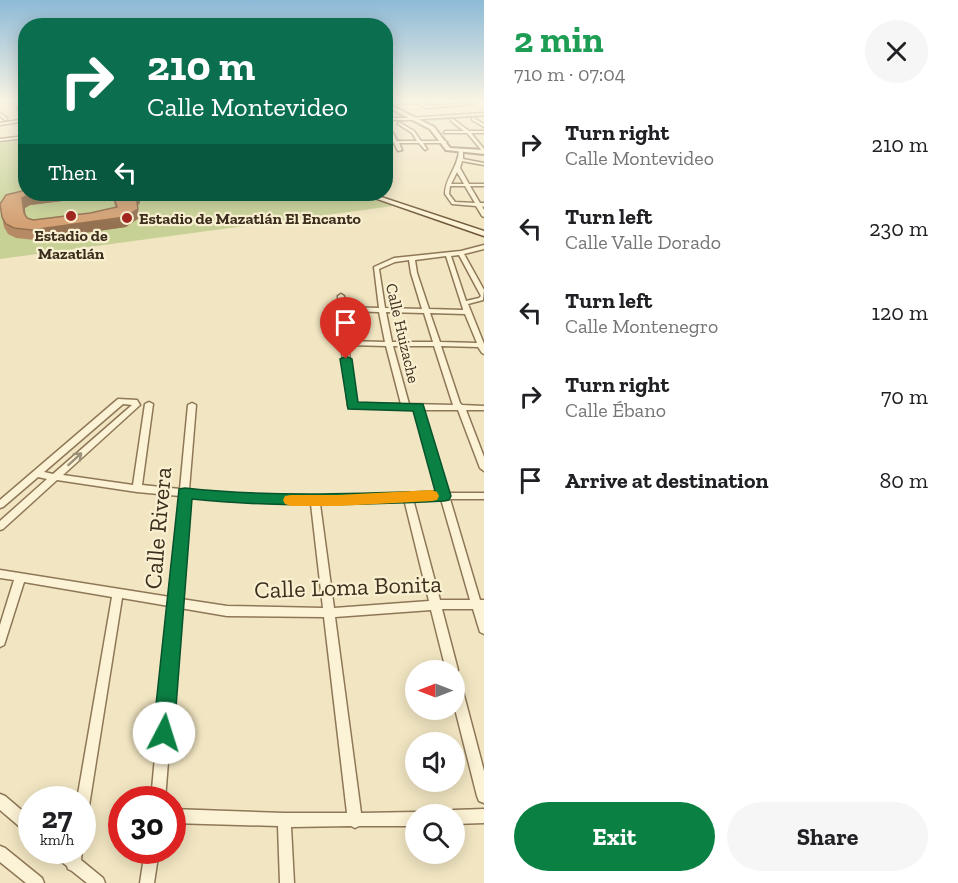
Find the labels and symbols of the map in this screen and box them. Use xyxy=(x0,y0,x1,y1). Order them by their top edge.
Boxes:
marker: Estadio de Mazatlán xyxy=(64,209,78,223)
place label: Estadio de Mazatlán El Encanto xyxy=(139,209,362,228)
marker: Estadio de Mazatlán El Encanto xyxy=(120,211,134,225)
place label: Estadio de Mazatlán xyxy=(34,226,108,263)
street label: Calle Huizache xyxy=(382,281,423,385)
pin xyxy=(320,297,371,359)
one-way arrow xyxy=(67,452,82,466)
street label: Calle Rivera xyxy=(138,465,177,590)
street label: Calle Loma Bonita xyxy=(254,569,443,604)
north arrow xyxy=(405,660,465,720)
position arrow xyxy=(132,701,196,765)
speed limit sign: 30 xyxy=(108,786,186,864)

